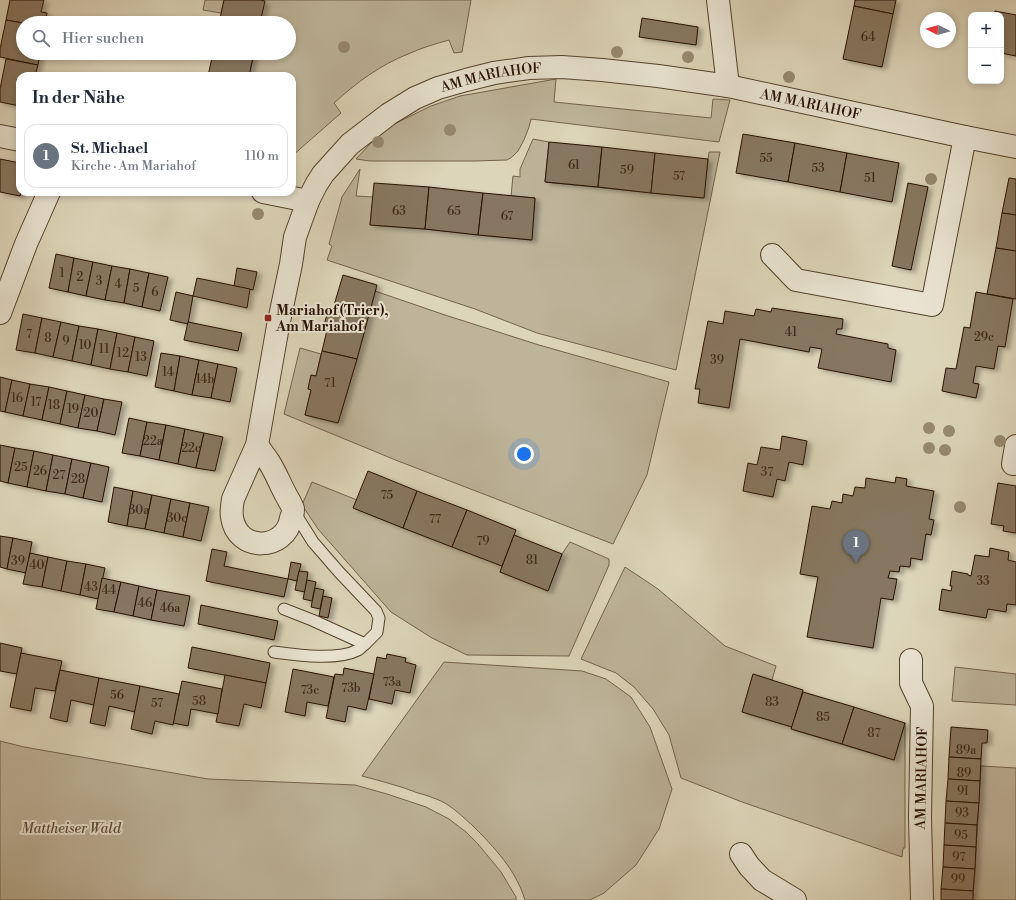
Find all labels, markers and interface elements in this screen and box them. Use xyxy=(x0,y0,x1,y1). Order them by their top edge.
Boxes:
north arrow xyxy=(920,12,956,48)
map controls xyxy=(968,12,1004,84)
button: + xyxy=(968,12,1004,48)
search box xyxy=(16,16,296,60)
icon: search xyxy=(30,27,52,49)
text: Hier suchen xyxy=(62,29,144,48)
house number: 64 xyxy=(861,30,875,45)
button: − xyxy=(968,48,1004,84)
street label: AM MARIAHOF xyxy=(437,60,542,97)
street label: AM MARIAHOF xyxy=(757,85,863,124)
text: In der Nähe xyxy=(32,87,125,109)
text: St. Michael xyxy=(71,139,148,158)
text: 1 xyxy=(43,148,49,164)
text: 110 m xyxy=(245,148,279,164)
house number: 55 xyxy=(759,151,773,166)
text: Kirche · Am Mariahof xyxy=(71,158,196,174)
house number: 61 xyxy=(568,158,581,173)
house number: 53 xyxy=(811,161,825,176)
house number: 59 xyxy=(620,163,634,178)
house number: 57 xyxy=(673,169,685,184)
house number: 51 xyxy=(864,171,877,186)
house number: 63 xyxy=(392,204,406,219)
house number: 65 xyxy=(447,204,461,219)
house number: 67 xyxy=(501,209,513,224)
house number: 1 xyxy=(59,266,65,281)
house number: 2 xyxy=(77,270,84,285)
house number: 3 xyxy=(96,274,103,289)
house number: 4 xyxy=(114,277,122,292)
house number: 5 xyxy=(133,281,140,296)
house number: 6 xyxy=(151,285,159,300)
place label: Mariahof (Trier), Am Mariahof xyxy=(275,302,389,336)
marker: Mariahof (Trier), Am Mariahof xyxy=(263,313,273,323)
house number: 41 xyxy=(785,325,798,340)
house number: 7 xyxy=(26,327,32,342)
house number: 29c xyxy=(974,330,994,345)
house number: 8 xyxy=(44,331,52,346)
house number: 9 xyxy=(62,334,70,349)
house number: 10 xyxy=(79,338,91,353)
house number: 11 xyxy=(99,342,110,357)
house number: 12 xyxy=(117,346,129,361)
house number: 13 xyxy=(135,350,147,365)
house number: 39 xyxy=(710,353,724,368)
house number: 14 xyxy=(162,365,174,380)
house number: 14b xyxy=(196,372,214,387)
house number: 71 xyxy=(324,376,337,391)
house number: 16 xyxy=(11,391,23,406)
house number: 17 xyxy=(31,395,41,410)
house number: 18 xyxy=(48,398,60,413)
house number: 19 xyxy=(67,402,79,417)
house number: 20 xyxy=(84,406,98,421)
house number: 22a xyxy=(143,434,164,449)
house number: 22c xyxy=(181,441,201,456)
your location xyxy=(514,444,534,464)
house number: 25 xyxy=(14,460,28,475)
house number: 26 xyxy=(33,464,47,479)
house number: 37 xyxy=(761,465,773,480)
house number: 27 xyxy=(53,468,65,483)
house number: 28 xyxy=(71,472,85,487)
house number: 75 xyxy=(381,488,394,503)
house number: 30a xyxy=(129,503,150,518)
house number: 30c xyxy=(167,511,187,526)
house number: 77 xyxy=(429,512,441,527)
pin: 1 xyxy=(843,530,869,563)
house number: 79 xyxy=(476,534,490,549)
house number: 81 xyxy=(526,553,539,568)
house number: 39 xyxy=(11,554,25,569)
house number: 40 xyxy=(29,558,45,573)
house number: 33 xyxy=(976,574,990,589)
house number: 43 xyxy=(84,580,98,595)
house number: 44 xyxy=(102,583,116,598)
house number: 46 xyxy=(138,596,152,611)
house number: 46a xyxy=(160,601,181,616)
house number: 73a xyxy=(383,675,402,690)
house number: 73b xyxy=(341,681,361,696)
house number: 73c xyxy=(301,683,319,698)
house number: 56 xyxy=(110,688,124,703)
house number: 58 xyxy=(192,694,206,709)
house number: 83 xyxy=(765,695,779,710)
house number: 57 xyxy=(151,696,163,711)
house number: 85 xyxy=(816,710,830,725)
house number: 87 xyxy=(867,726,881,741)
street label: AM MARIAHOF xyxy=(912,726,932,831)
house number: 89a xyxy=(956,743,977,758)
house number: 89 xyxy=(957,766,971,781)
house number: 91 xyxy=(957,784,970,799)
house number: 93 xyxy=(955,806,969,821)
park label: Mattheiser Wald xyxy=(21,820,122,838)
house number: 95 xyxy=(954,828,968,843)
house number: 97 xyxy=(952,850,966,865)
house number: 99 xyxy=(951,872,965,887)

